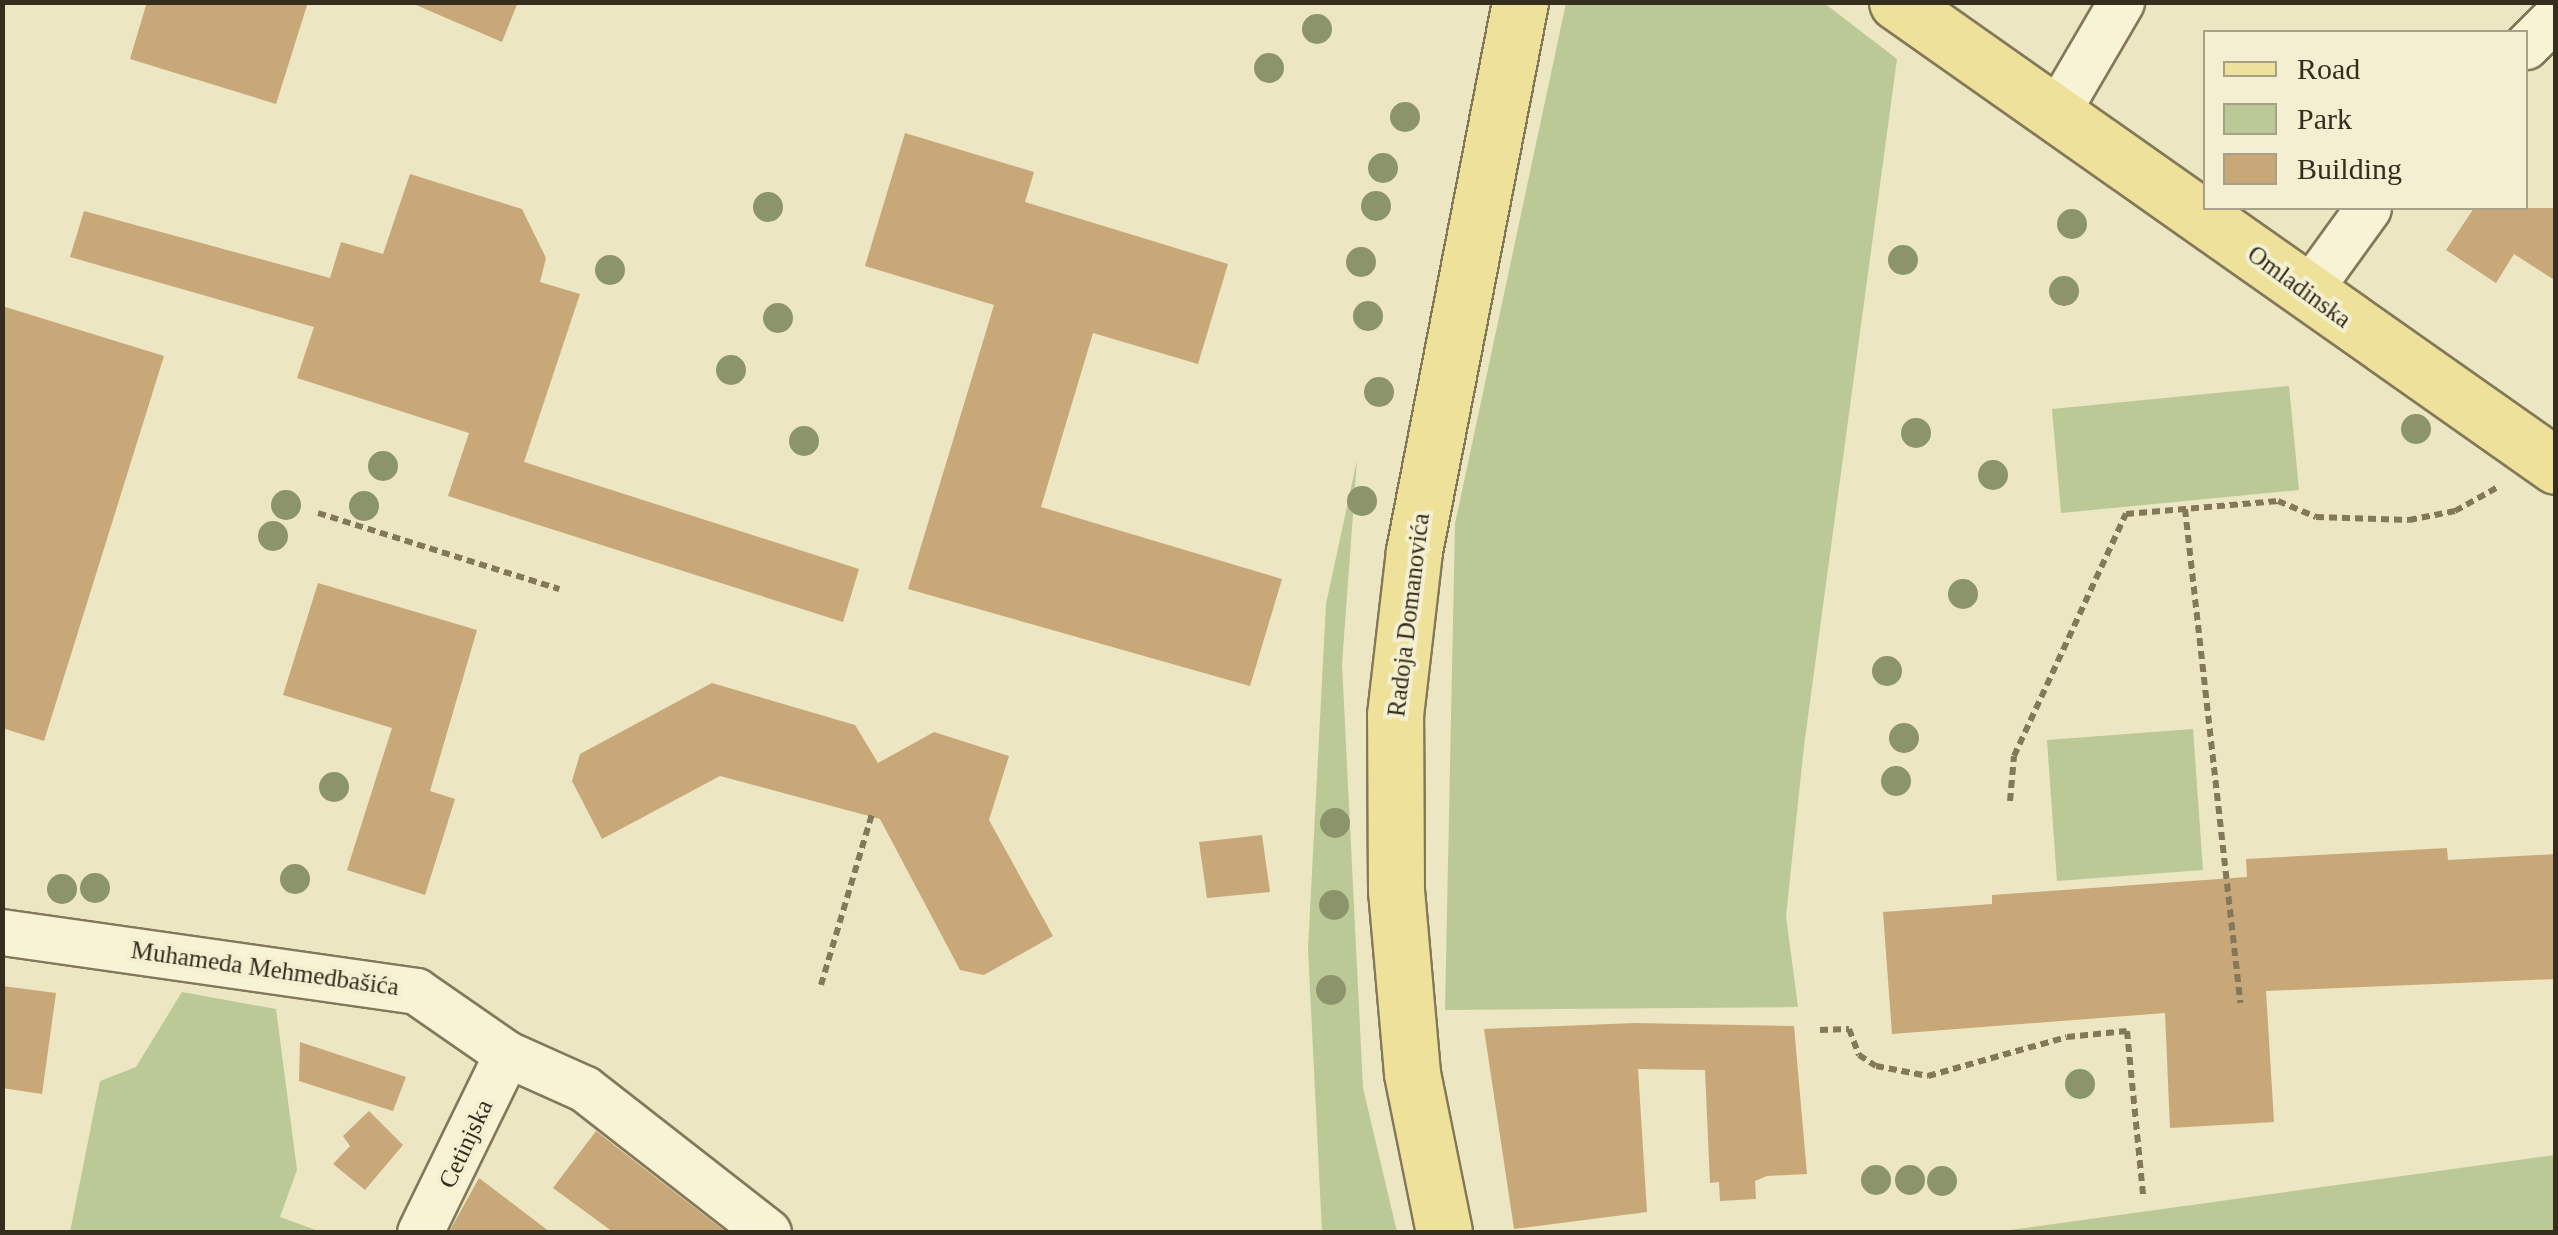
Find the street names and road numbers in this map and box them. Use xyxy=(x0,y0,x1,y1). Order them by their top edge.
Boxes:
street label: Omladinska xyxy=(2241,239,2357,335)
street label: Radoja Domanovića xyxy=(1382,512,1436,718)
street label: Muhameda Mehmedbašića xyxy=(129,935,401,1003)
street label: Cetinjska xyxy=(432,1095,500,1193)

